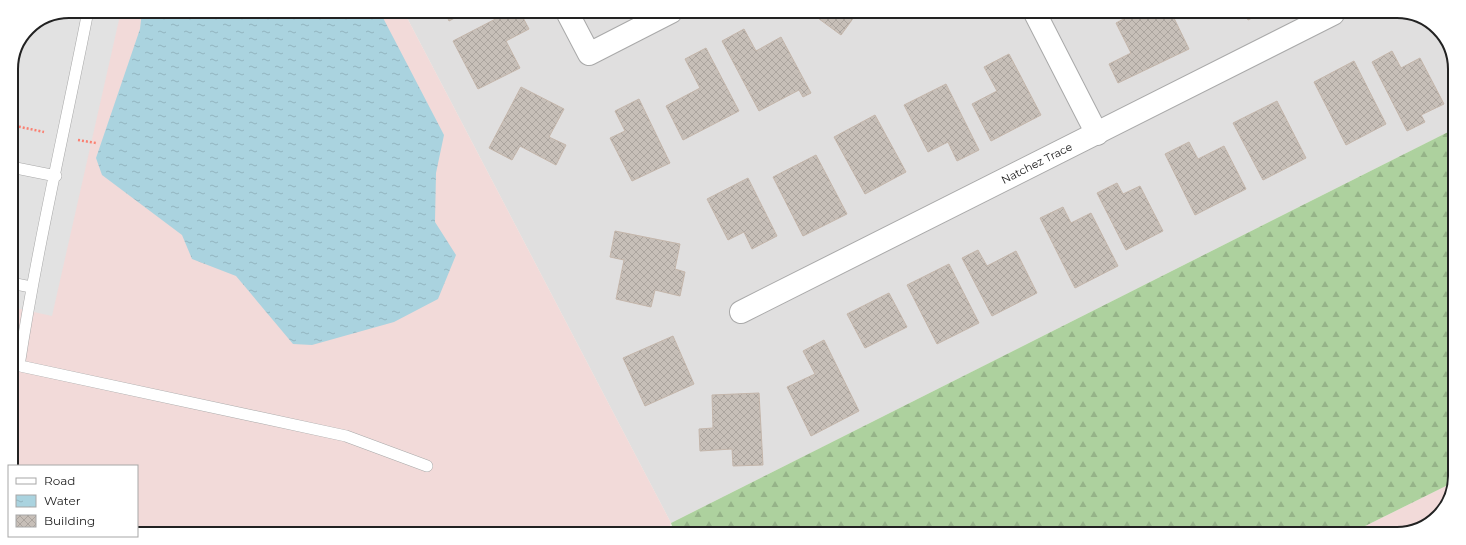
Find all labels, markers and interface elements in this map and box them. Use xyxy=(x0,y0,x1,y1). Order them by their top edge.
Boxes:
street label: Natchez Trace xyxy=(999,139,1075,187)
legend xyxy=(8,465,138,537)
text: Road xyxy=(44,473,75,488)
text: Water xyxy=(44,493,81,508)
text: Building xyxy=(44,513,95,528)

